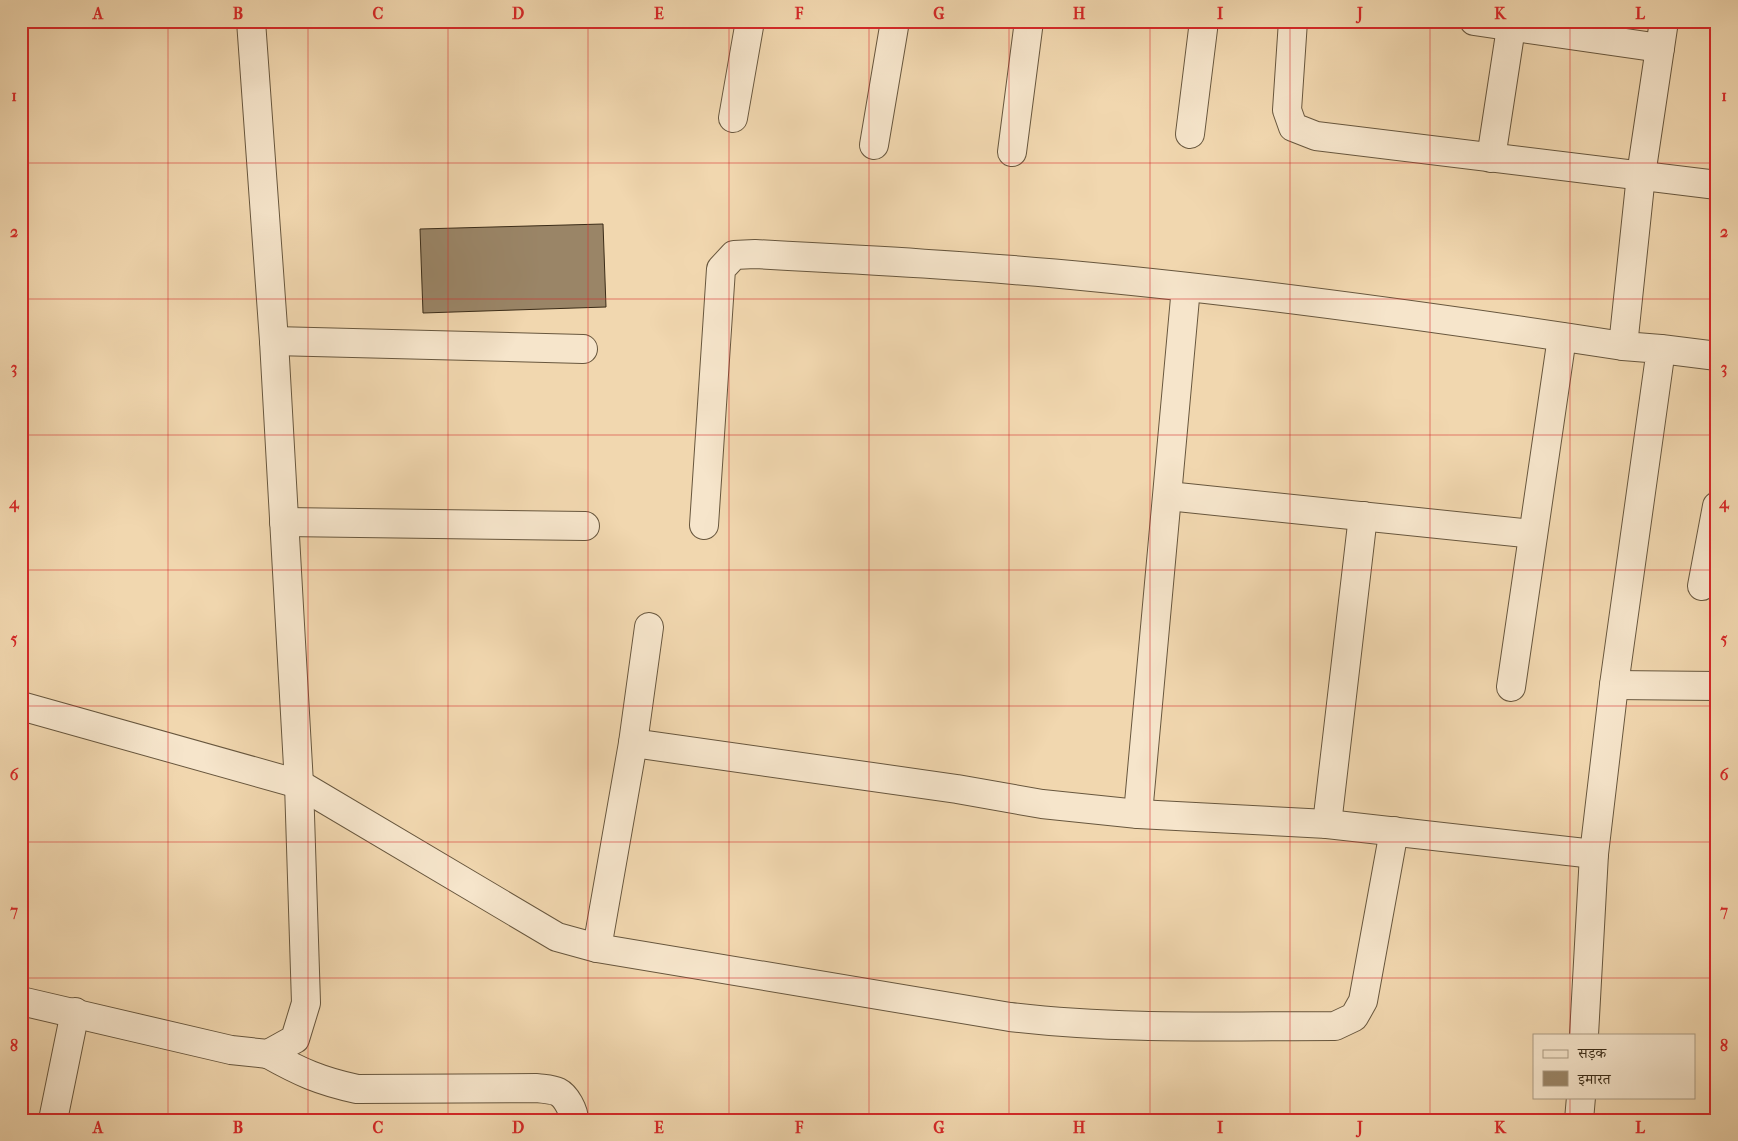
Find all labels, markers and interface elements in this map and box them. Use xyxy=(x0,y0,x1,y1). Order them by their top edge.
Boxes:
text: A xyxy=(92,4,104,23)
text: B xyxy=(233,4,243,23)
text: C xyxy=(373,4,384,23)
text: D xyxy=(512,4,524,23)
text: E xyxy=(654,4,664,23)
text: F xyxy=(794,4,804,23)
text: G xyxy=(933,4,945,23)
text: H xyxy=(1073,4,1086,23)
text: I xyxy=(1217,4,1224,23)
text: J xyxy=(1355,4,1363,24)
text: K xyxy=(1494,4,1507,23)
text: L xyxy=(1635,4,1645,23)
text: 1 xyxy=(11,86,17,105)
text: 1 xyxy=(1721,86,1727,105)
text: 2 xyxy=(10,222,18,241)
text: 2 xyxy=(1720,222,1728,241)
text: 3 xyxy=(11,358,17,378)
text: 3 xyxy=(1721,358,1727,378)
text: 4 xyxy=(8,493,20,513)
text: 4 xyxy=(1718,493,1730,513)
text: 5 xyxy=(11,629,18,648)
text: 5 xyxy=(1721,629,1728,648)
text: 6 xyxy=(10,765,19,784)
text: 6 xyxy=(1720,765,1729,784)
text: 7 xyxy=(9,901,18,920)
text: 7 xyxy=(1719,901,1728,920)
legend xyxy=(1533,1034,1696,1098)
text: 8 xyxy=(10,1036,18,1055)
text: 8 xyxy=(1720,1036,1728,1055)
text: सड़क xyxy=(1577,1044,1607,1062)
text: इमारत xyxy=(1577,1070,1612,1088)
text: A xyxy=(92,1118,104,1137)
text: B xyxy=(233,1118,243,1137)
text: C xyxy=(373,1118,384,1137)
text: D xyxy=(512,1118,524,1137)
text: E xyxy=(654,1118,664,1137)
text: F xyxy=(794,1118,804,1137)
text: G xyxy=(933,1118,945,1137)
text: H xyxy=(1073,1118,1086,1137)
text: I xyxy=(1217,1118,1224,1137)
text: J xyxy=(1355,1118,1363,1138)
text: K xyxy=(1494,1118,1507,1137)
text: L xyxy=(1635,1118,1645,1137)

